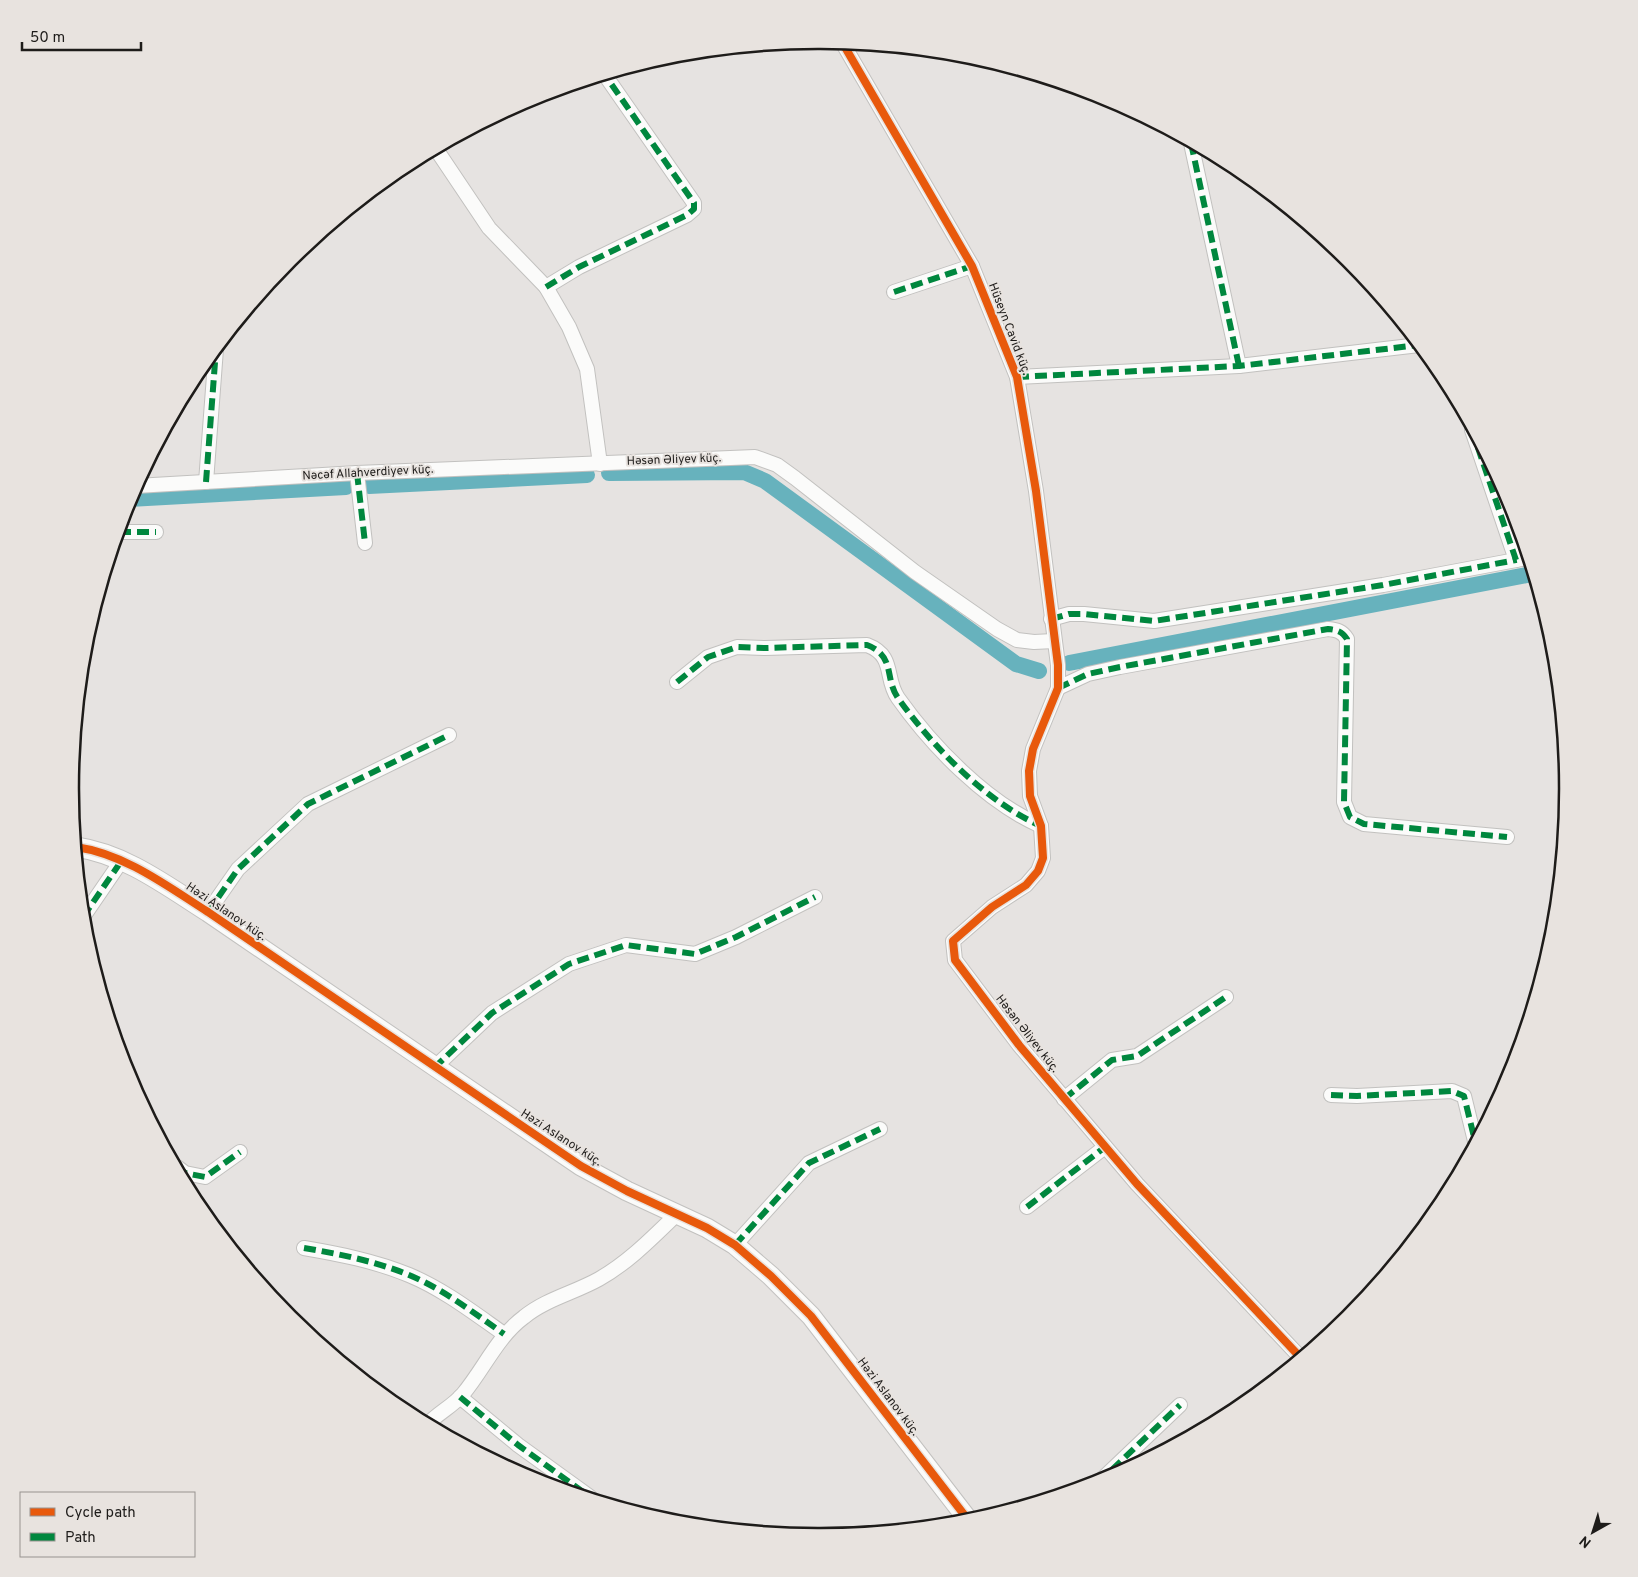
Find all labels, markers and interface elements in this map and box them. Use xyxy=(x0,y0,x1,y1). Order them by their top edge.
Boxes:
scale bar xyxy=(22,20,141,52)
text: 50 m xyxy=(30,29,65,48)
street label: Hüseyn Cavid küç. xyxy=(984,281,1034,378)
street label: Həsən Əliyev küç. xyxy=(626,450,722,470)
street label: Nəcəf Allahverdiyev küç. xyxy=(302,462,434,484)
street label: Həzi Aslanov küç. xyxy=(183,879,270,945)
street label: Həsən Əliyev küç. xyxy=(992,992,1063,1077)
street label: Həzi Aslanov küç. xyxy=(517,1106,605,1170)
street label: Həzi Aslanov küç. xyxy=(853,1355,923,1440)
legend xyxy=(20,1492,195,1557)
text: Cycle path xyxy=(65,1504,136,1523)
north arrow xyxy=(1568,1507,1618,1557)
text: Path xyxy=(65,1529,96,1548)
text: N xyxy=(1577,1531,1595,1551)

